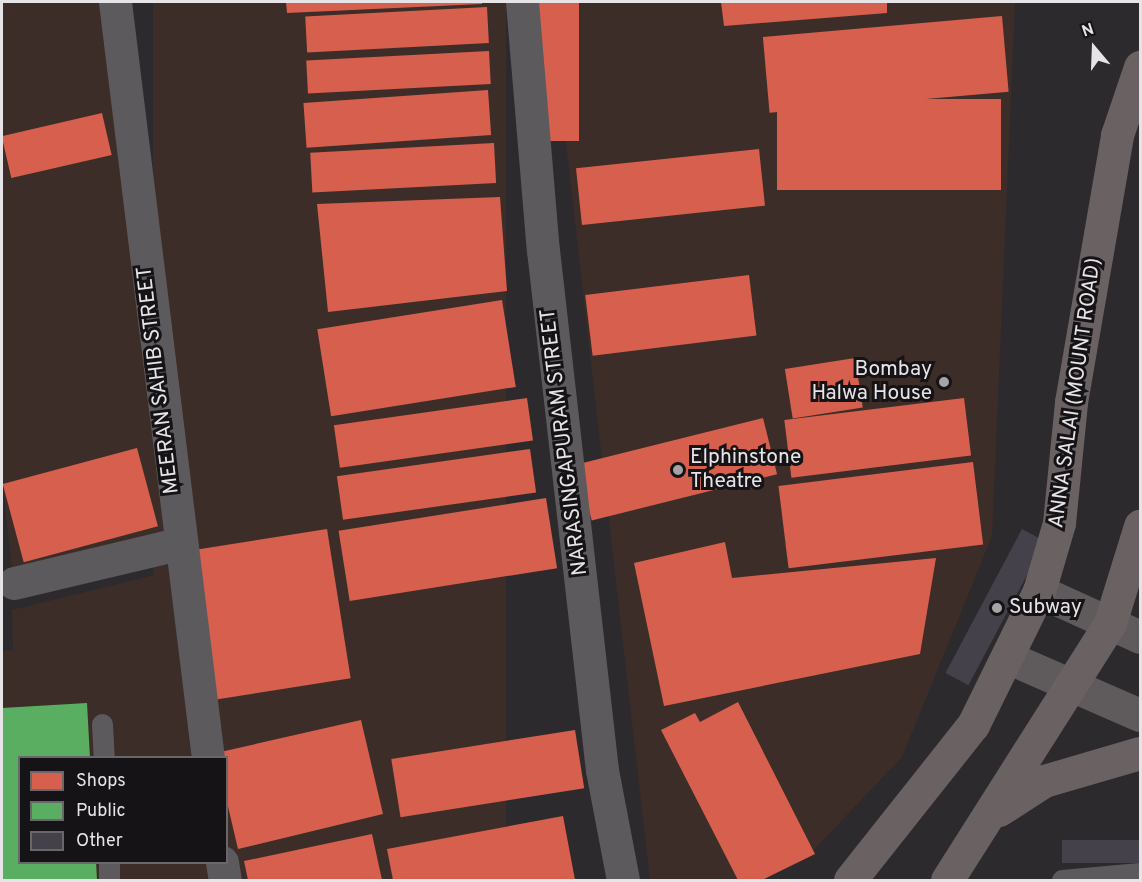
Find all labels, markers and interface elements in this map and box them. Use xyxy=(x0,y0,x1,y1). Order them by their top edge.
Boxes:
north arrow xyxy=(1064,18,1124,78)
text: N xyxy=(1079,20,1097,42)
street label: ANNA SALAI (MOUNT ROAD) xyxy=(1044,255,1108,531)
street label: MEERAN SAHIB STREET xyxy=(133,265,185,495)
street label: NARASINGAPURAM STREET xyxy=(536,307,594,577)
place label: Bombay Halwa House xyxy=(811,357,932,407)
marker: Bombay Halwa House xyxy=(937,375,951,389)
place label: Elphinstone Theatre xyxy=(690,445,801,495)
marker: Elphinstone Theatre xyxy=(671,463,685,477)
place label: Subway xyxy=(1009,595,1082,621)
marker: Subway xyxy=(990,601,1004,615)
legend xyxy=(18,756,228,864)
text: Shops xyxy=(76,770,126,793)
text: Public xyxy=(76,800,126,823)
text: Other xyxy=(76,830,123,853)

